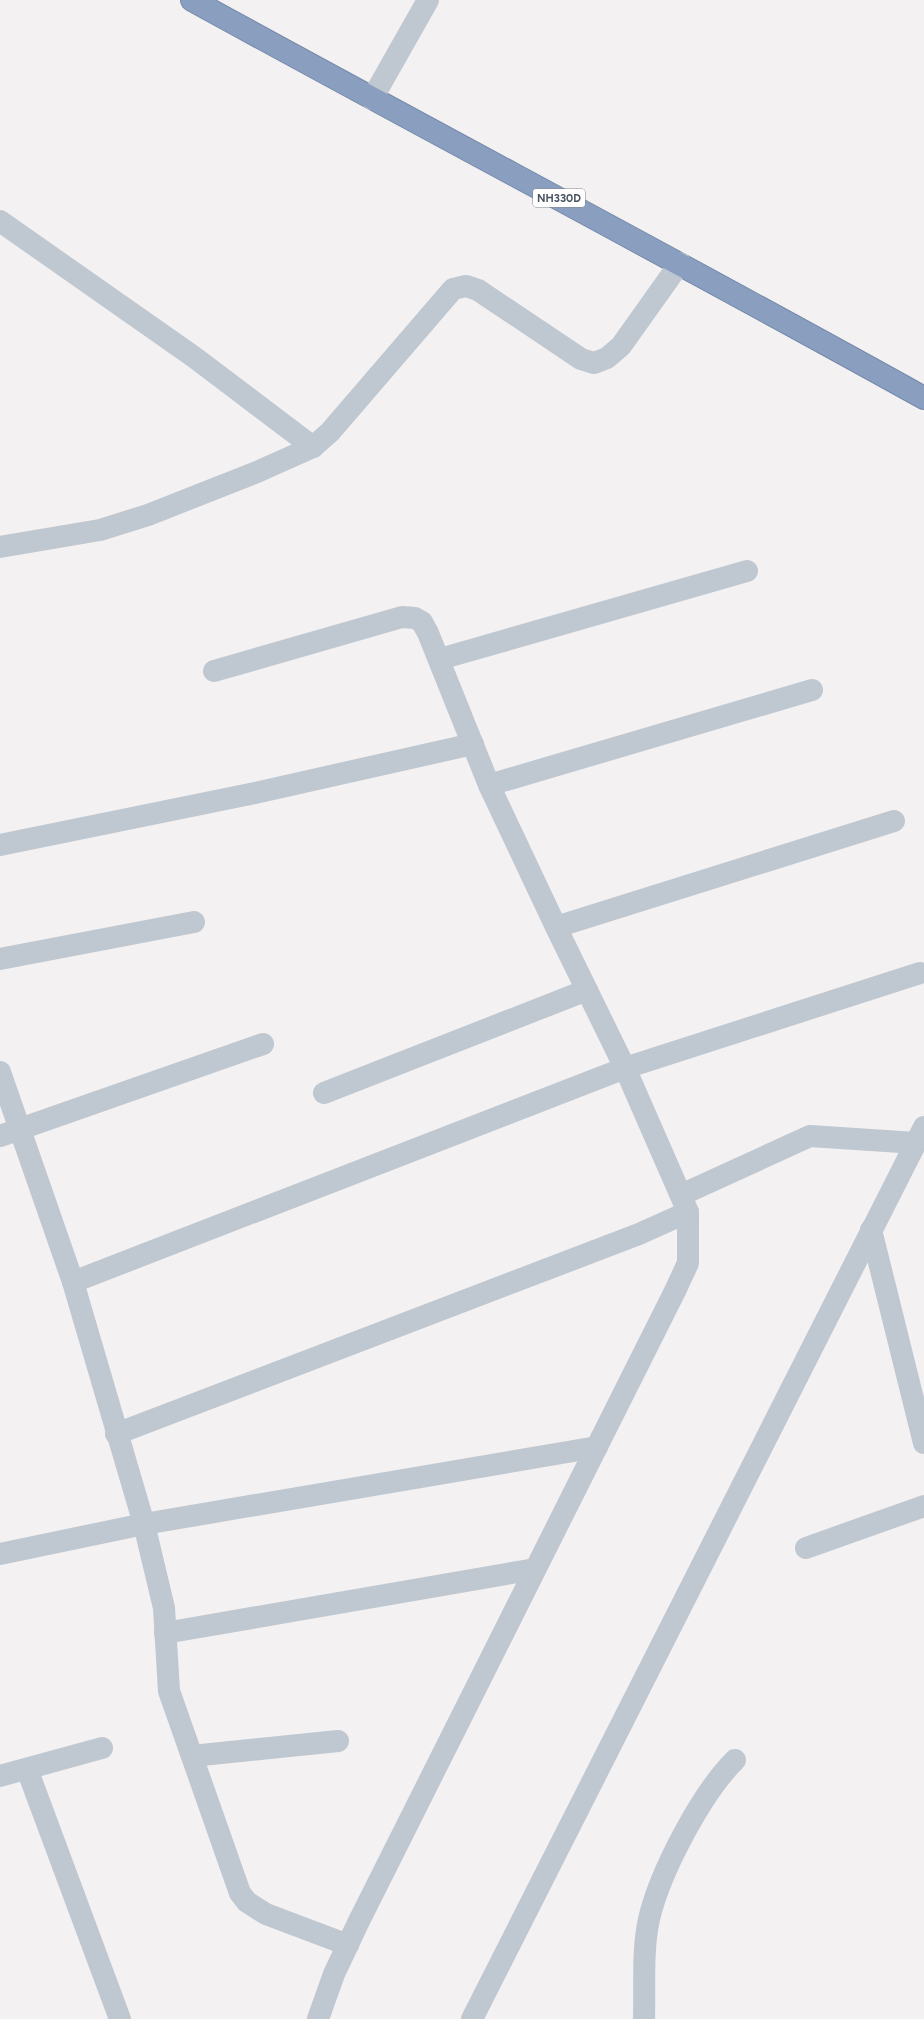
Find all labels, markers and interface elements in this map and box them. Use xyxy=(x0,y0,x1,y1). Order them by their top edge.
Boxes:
road number: NH330D xyxy=(533,189,585,207)

